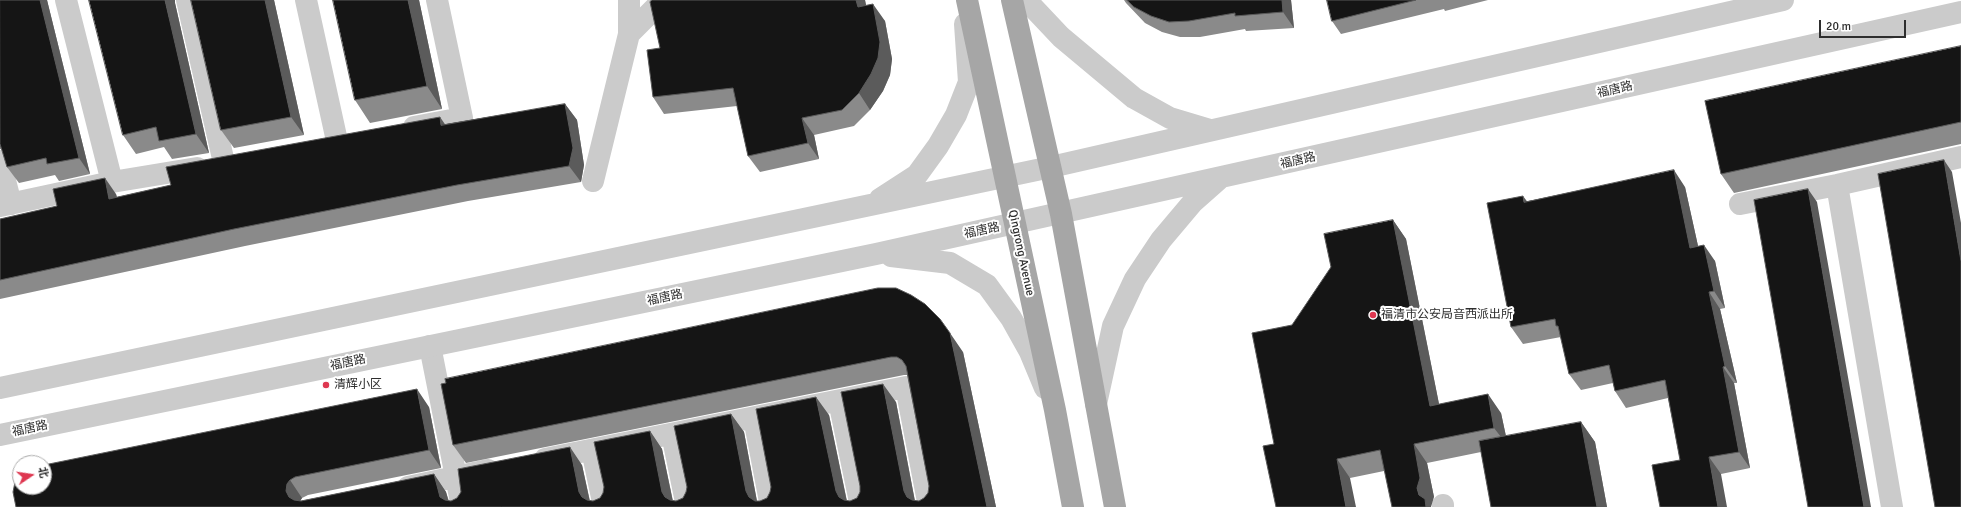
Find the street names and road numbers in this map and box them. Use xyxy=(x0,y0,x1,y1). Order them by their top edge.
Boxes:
street label: 福唐路 xyxy=(1596,79,1634,101)
street label: 福唐路 xyxy=(1279,150,1317,172)
street label: Qingrong Avenue xyxy=(1005,209,1037,297)
street label: 福唐路 xyxy=(963,220,1001,242)
street label: 福唐路 xyxy=(646,287,684,309)
street label: 福唐路 xyxy=(329,352,367,374)
street label: 福唐路 xyxy=(11,418,49,440)

